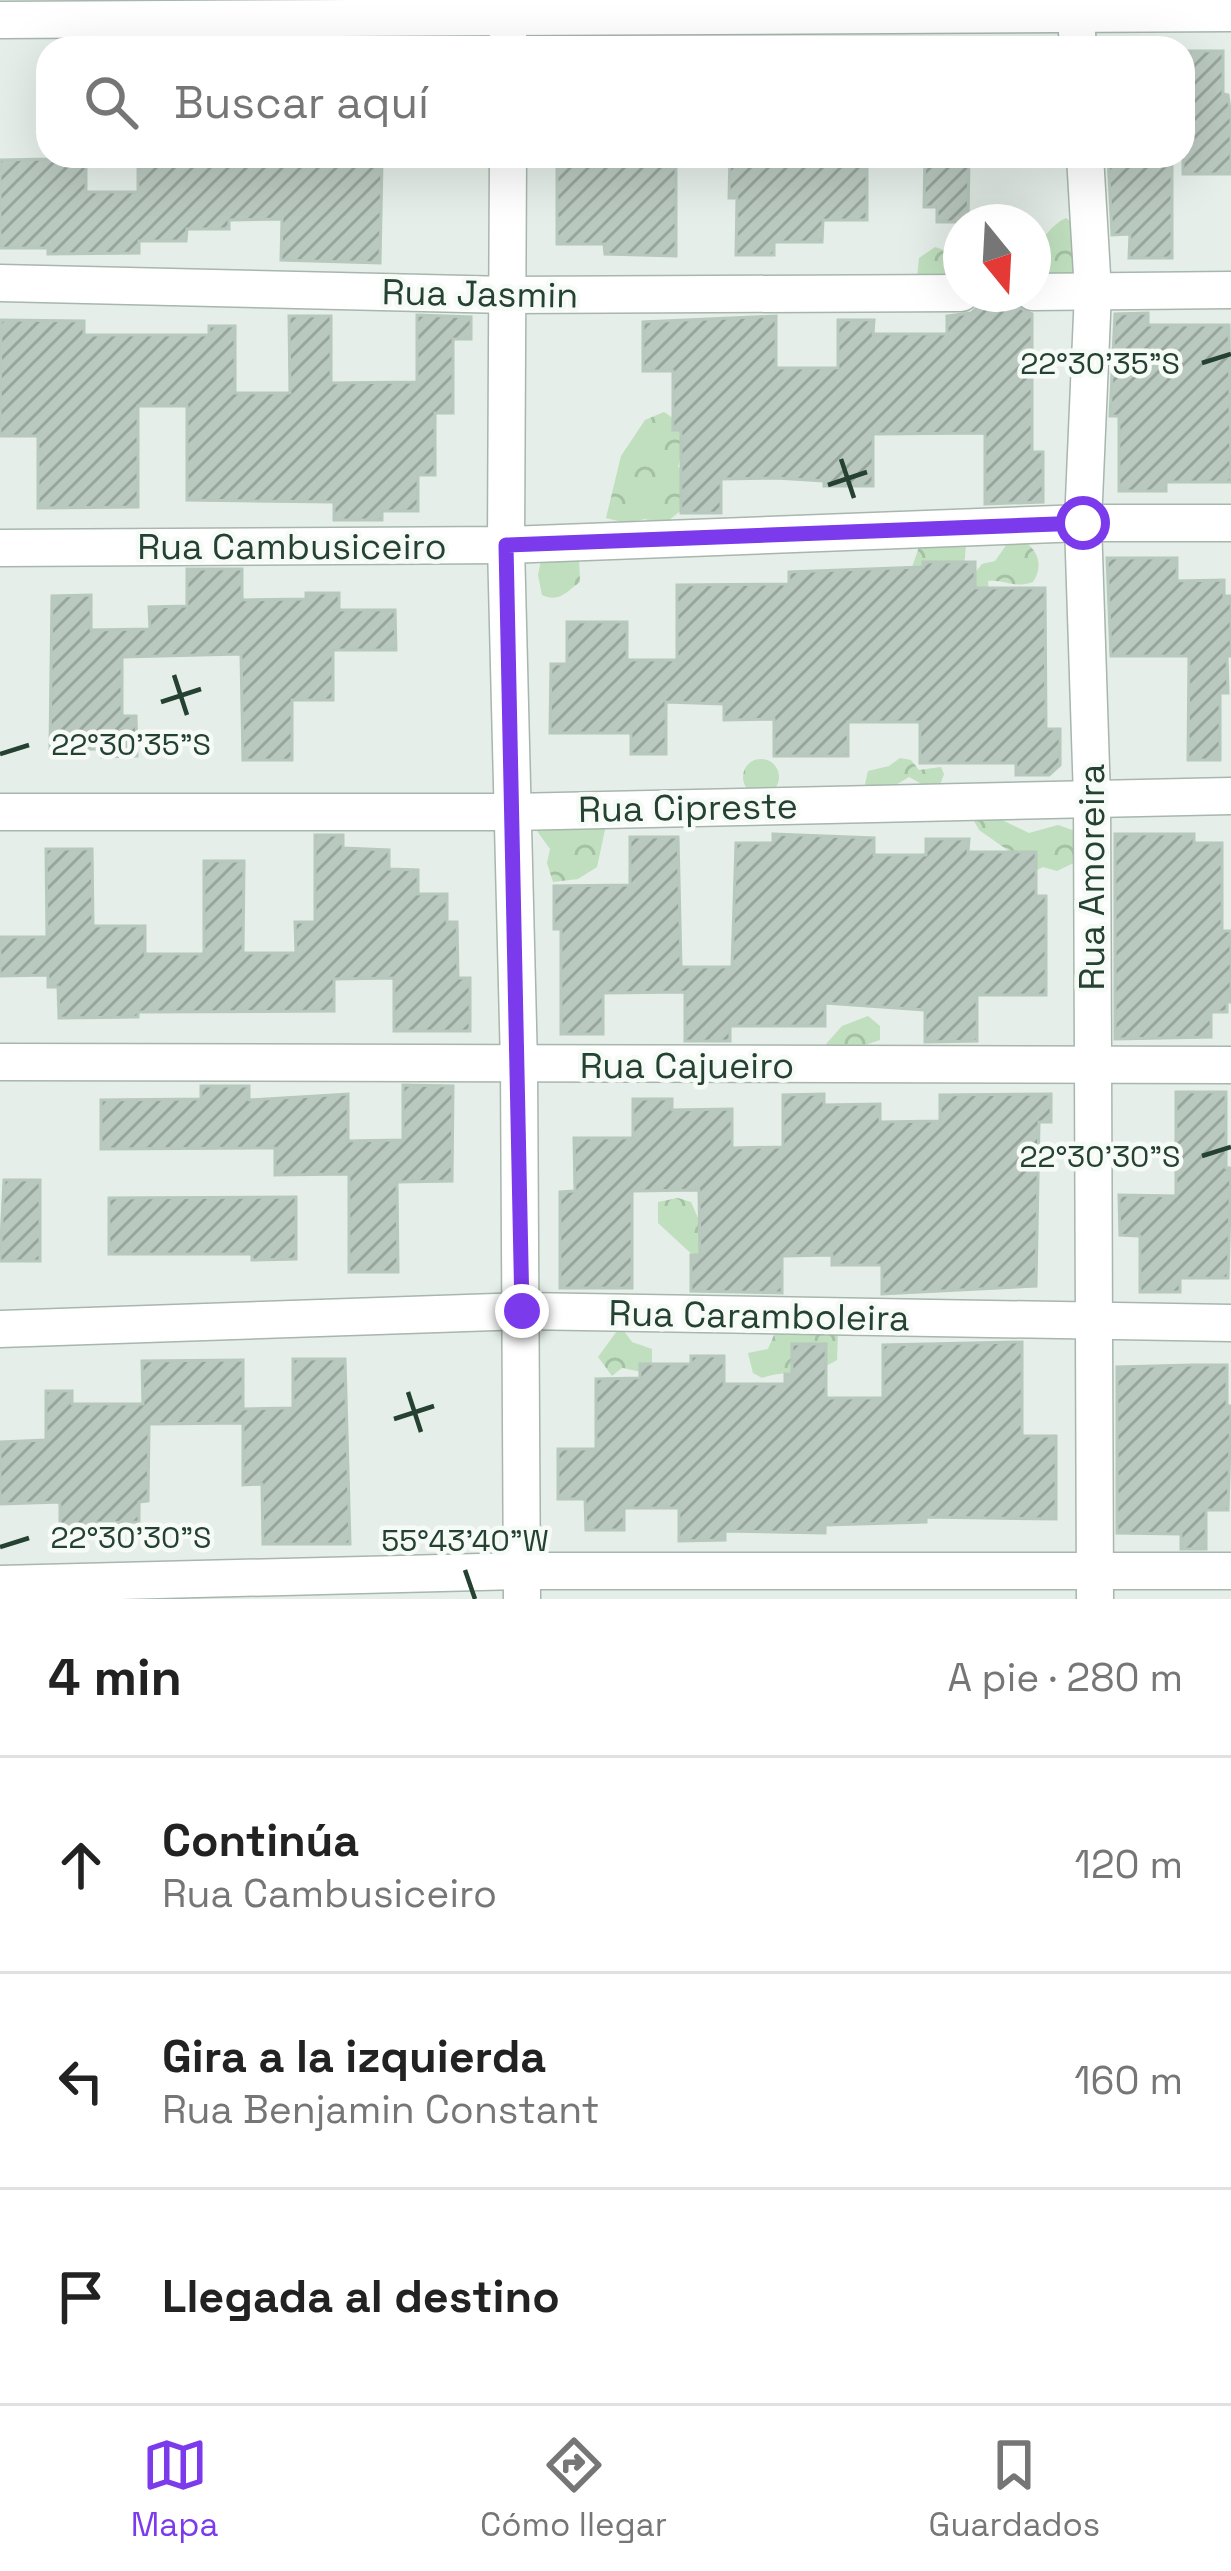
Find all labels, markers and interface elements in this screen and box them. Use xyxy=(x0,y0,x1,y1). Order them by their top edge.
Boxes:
search box xyxy=(36,36,1195,168)
icon: search xyxy=(78,69,144,135)
text: Buscar aquí xyxy=(174,74,429,131)
north arrow xyxy=(943,204,1051,312)
street label: Rua Jasmin xyxy=(381,269,579,319)
text: 22°30'35"S xyxy=(1020,344,1180,383)
route start xyxy=(1056,496,1110,550)
street label: Rua Cambusiceiro xyxy=(137,524,447,570)
text: 22°30'35"S xyxy=(51,725,211,764)
street label: Rua Amoreira xyxy=(1069,764,1115,990)
street label: Rua Cipreste xyxy=(578,783,798,833)
street label: Rua Cajueiro xyxy=(580,1043,794,1089)
text: 22°30'30"S xyxy=(1020,1137,1180,1176)
route end xyxy=(495,1284,549,1338)
street label: Rua Caramboleira xyxy=(608,1290,910,1342)
text: 22°30'30"S xyxy=(51,1518,211,1557)
text: 55°43'40"W xyxy=(381,1521,549,1560)
text: 4 min xyxy=(48,1645,182,1710)
text: A pie · 280 m xyxy=(947,1653,1183,1702)
text: Continúa xyxy=(162,1812,359,1869)
icon: ahead xyxy=(48,1832,114,1898)
text: 120 m xyxy=(1075,1840,1183,1889)
text: Rua Cambusiceiro xyxy=(162,1869,497,1918)
text: Gira a la izquierda xyxy=(162,2028,546,2085)
icon: left xyxy=(48,2048,114,2114)
text: 160 m xyxy=(1074,2056,1183,2105)
text: Rua Benjamin Constant xyxy=(162,2085,600,2134)
icon: arrive xyxy=(48,2264,114,2330)
text: Llegada al destino xyxy=(162,2268,560,2325)
tab: Mapa xyxy=(131,2432,218,2546)
tab: Cómo llegar xyxy=(480,2432,667,2546)
tab: Guardados xyxy=(929,2432,1100,2546)

